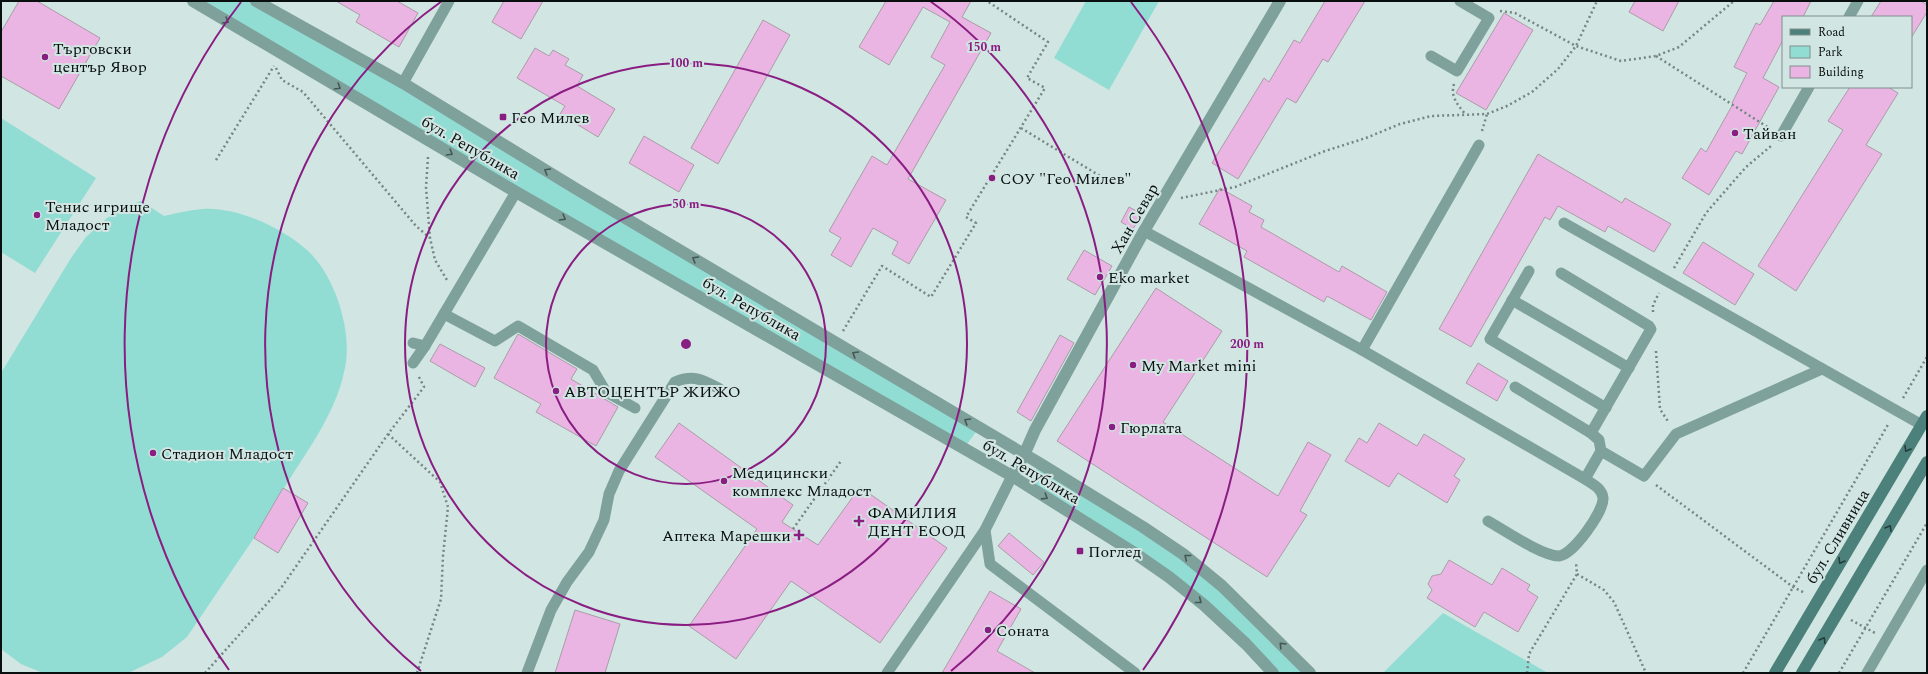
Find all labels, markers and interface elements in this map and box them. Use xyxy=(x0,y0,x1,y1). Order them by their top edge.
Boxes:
one-way arrow xyxy=(222,16,229,23)
legend xyxy=(1782,16,1912,88)
text: Road xyxy=(1818,23,1845,42)
place label: Търговски център Явор xyxy=(53,37,147,79)
text: 150 m xyxy=(967,38,1001,57)
text: Park xyxy=(1818,43,1843,62)
marker: Търговски център Явор xyxy=(40,52,50,62)
text: 100 m xyxy=(669,54,703,73)
text: Building xyxy=(1818,63,1864,82)
one-way arrow xyxy=(334,82,341,89)
place label: Гео Милев xyxy=(511,106,589,130)
street label: бул. Република xyxy=(417,110,524,186)
marker: Гео Милев xyxy=(498,112,508,122)
place label: Тайван xyxy=(1743,122,1796,146)
marker: Тайван xyxy=(1730,128,1740,138)
one-way arrow xyxy=(446,148,453,156)
place label: СОУ "Гео Милев" xyxy=(1000,167,1132,191)
one-way arrow xyxy=(544,168,551,176)
marker: СОУ "Гео Милев" xyxy=(987,173,997,183)
street label: Хан Севар xyxy=(1105,179,1165,258)
place label: Тенис игрище Младост xyxy=(45,195,150,237)
text: 50 m xyxy=(672,195,700,214)
marker: Тенис игрище Младост xyxy=(32,210,42,220)
one-way arrow xyxy=(558,214,566,221)
one-way arrow xyxy=(692,257,699,264)
place label: Eko market xyxy=(1108,266,1190,290)
street label: бул. Република xyxy=(698,271,805,347)
marker: Eko market xyxy=(1095,272,1105,282)
text: 200 m xyxy=(1230,335,1264,354)
centre of rings xyxy=(679,337,693,351)
one-way arrow xyxy=(852,352,859,359)
place label: My Market mini xyxy=(1141,354,1257,378)
marker: My Market mini xyxy=(1128,360,1138,370)
place label: АВТОЦЕНТЪР ЖИЖО xyxy=(564,380,741,404)
marker: АВТОЦЕНТЪР ЖИЖО xyxy=(551,386,561,396)
place label: Гюрлата xyxy=(1120,416,1182,440)
one-way arrow xyxy=(964,418,971,425)
marker: Гюрлата xyxy=(1107,422,1117,432)
street label: бул. Република xyxy=(978,433,1085,511)
place label: Стадион Младост xyxy=(161,442,293,466)
one-way arrow xyxy=(1905,445,1912,452)
marker: Стадион Младост xyxy=(148,448,158,458)
place label: Медицински комплекс Младост xyxy=(732,461,871,503)
marker: Медицински комплекс Младост xyxy=(719,476,729,486)
street label: бул. Сливница xyxy=(1800,484,1876,589)
one-way arrow xyxy=(1041,492,1048,500)
place label: ФАМИЛИЯ ДЕНТ ЕООД xyxy=(868,501,966,543)
marker: ФАМИЛИЯ ДЕНТ ЕООД xyxy=(853,515,865,527)
place label: Аптека Марешки xyxy=(662,524,791,548)
one-way arrow xyxy=(1885,525,1892,532)
marker: Аптека Марешки xyxy=(794,530,804,540)
place label: Поглед xyxy=(1088,540,1141,564)
marker: Поглед xyxy=(1075,546,1085,556)
one-way arrow xyxy=(1184,555,1191,562)
one-way arrow xyxy=(1839,557,1846,564)
one-way arrow xyxy=(1195,596,1202,603)
place label: Соната xyxy=(996,619,1049,643)
marker: Соната xyxy=(983,625,993,635)
one-way arrow xyxy=(1818,637,1825,644)
one-way arrow xyxy=(1279,642,1287,650)

